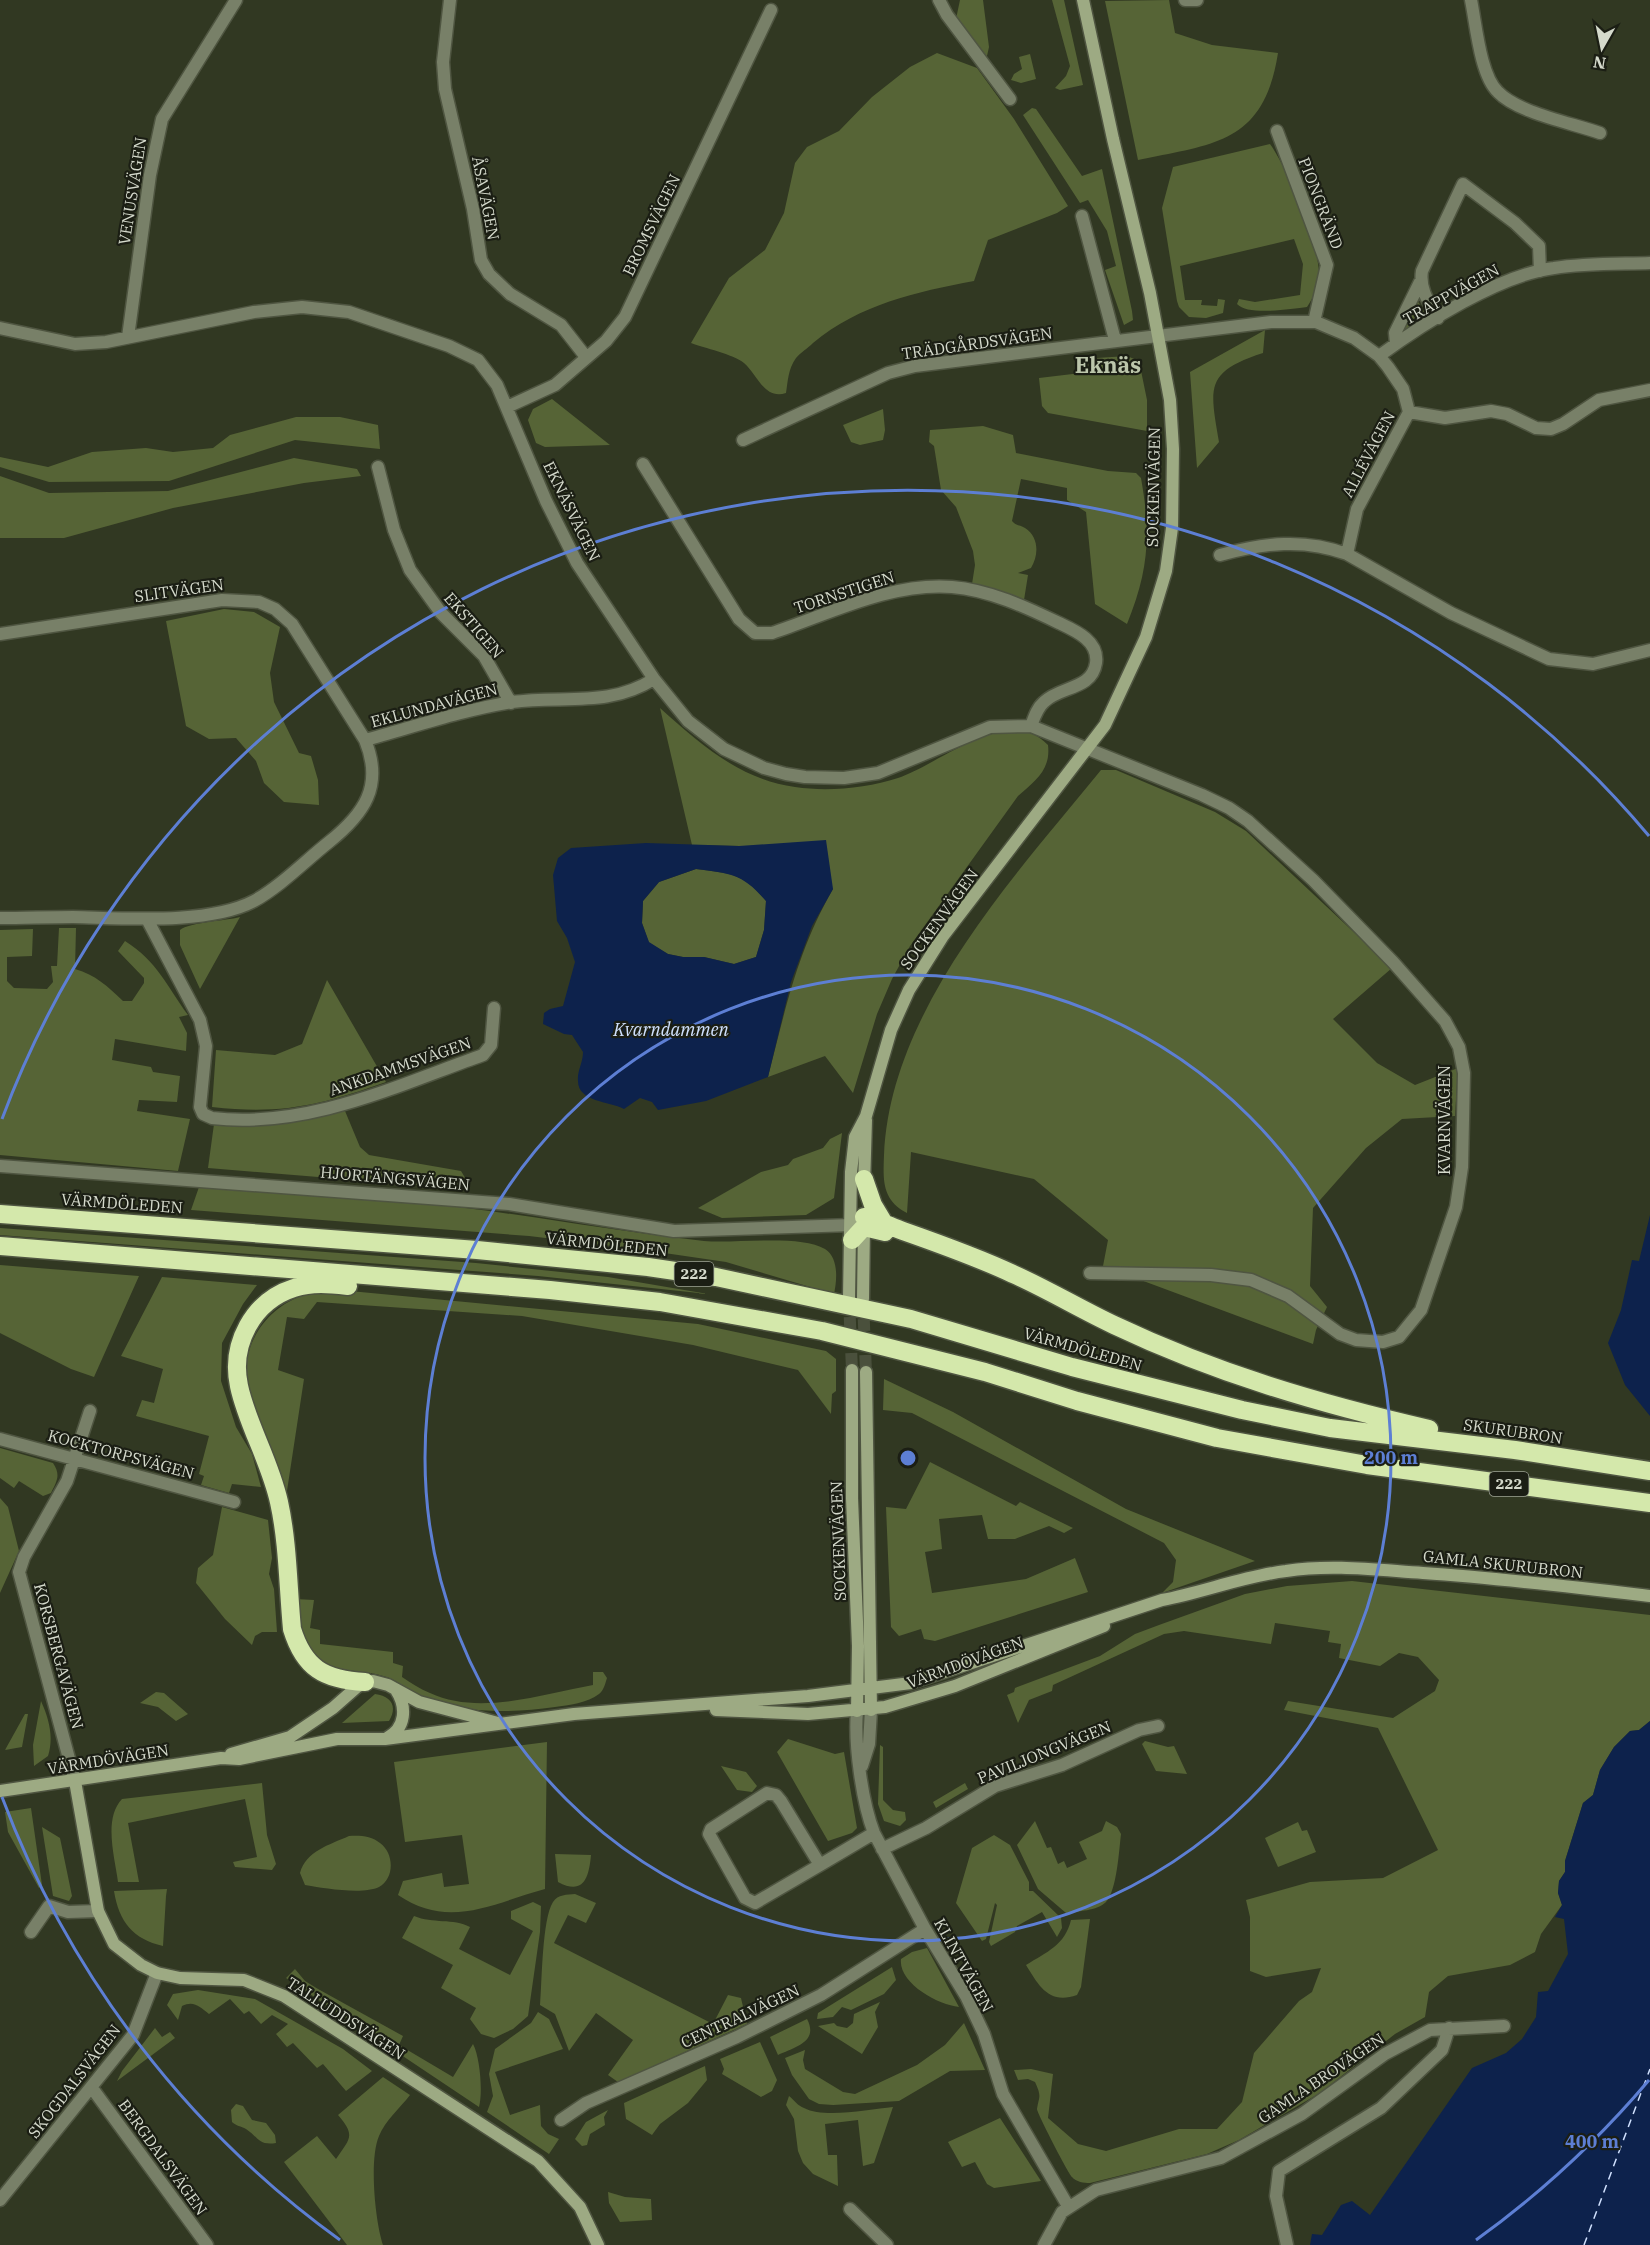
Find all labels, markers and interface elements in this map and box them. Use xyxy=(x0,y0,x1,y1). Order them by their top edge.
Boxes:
north arrow xyxy=(1572,18,1632,78)
text: N xyxy=(1592,52,1607,74)
street label: VENUSVÄGEN xyxy=(114,136,150,246)
street label: ÅSAVÄGEN xyxy=(468,154,505,242)
street label: PIONGRÄND xyxy=(1294,154,1348,252)
street label: BROMSVÄGEN xyxy=(618,171,684,279)
street label: TRAPPVÄGEN xyxy=(1399,259,1503,329)
street label: TRÄDGÅRDSVÄGEN xyxy=(900,322,1054,363)
district label: Eknäs xyxy=(1075,350,1141,379)
street label: ALLÉVÄGEN xyxy=(1336,407,1399,501)
street label: SOCKENVÄGEN xyxy=(1142,427,1164,547)
street label: EKNÄSVÄGEN xyxy=(539,458,605,564)
street label: TORNSTIGEN xyxy=(791,566,897,618)
street label: SLITVÄGEN xyxy=(133,574,225,606)
street label: EKSTIGEN xyxy=(440,588,508,662)
street label: EKLUNDAVÄGEN xyxy=(368,678,500,732)
street label: SOCKENVÄGEN xyxy=(896,865,982,973)
water label: Kvarndammen xyxy=(612,1018,730,1041)
street label: ANKDAMMSVÄGEN xyxy=(327,1032,473,1100)
street label: KVARNVÄGEN xyxy=(1434,1065,1454,1175)
street label: HJORTÄNGSVÄGEN xyxy=(319,1161,471,1195)
street label: VÄRMDÖLEDEN xyxy=(60,1189,184,1217)
street label: VÄRMDÖLEDEN xyxy=(545,1228,669,1260)
road number: 222 xyxy=(674,1262,714,1286)
street label: VÄRMDÖLEDEN xyxy=(1022,1323,1144,1375)
street label: SKURUBRON xyxy=(1462,1414,1564,1448)
street label: KOCKTORPSVÄGEN xyxy=(46,1425,196,1483)
text: 200 m xyxy=(1364,1446,1419,1469)
centre of rings xyxy=(898,1448,918,1468)
road number: 222 xyxy=(1490,1472,1528,1496)
street label: SOCKENVÄGEN xyxy=(826,1481,850,1601)
street label: GAMLA SKURUBRON xyxy=(1422,1546,1584,1582)
street label: KORSBERGAVÄGEN xyxy=(30,1581,88,1731)
street label: VÄRMDÖVÄGEN xyxy=(904,1632,1026,1692)
street label: PAVILJONGVÄGEN xyxy=(974,1716,1114,1788)
street label: VÄRMDÖVÄGEN xyxy=(46,1740,170,1778)
street label: KLINTVÄGEN xyxy=(930,1915,998,2015)
street label: TALLUDDSVÄGEN xyxy=(283,1972,409,2064)
street label: CENTRALVÄGEN xyxy=(678,1980,802,2052)
street label: SKOGDALSVÄGEN xyxy=(23,2020,125,2142)
street label: GAMLA BROVÄGEN xyxy=(1254,2028,1388,2128)
street label: BERGDALSVÄGEN xyxy=(114,2095,212,2219)
text: 400 m xyxy=(1565,2130,1620,2153)

